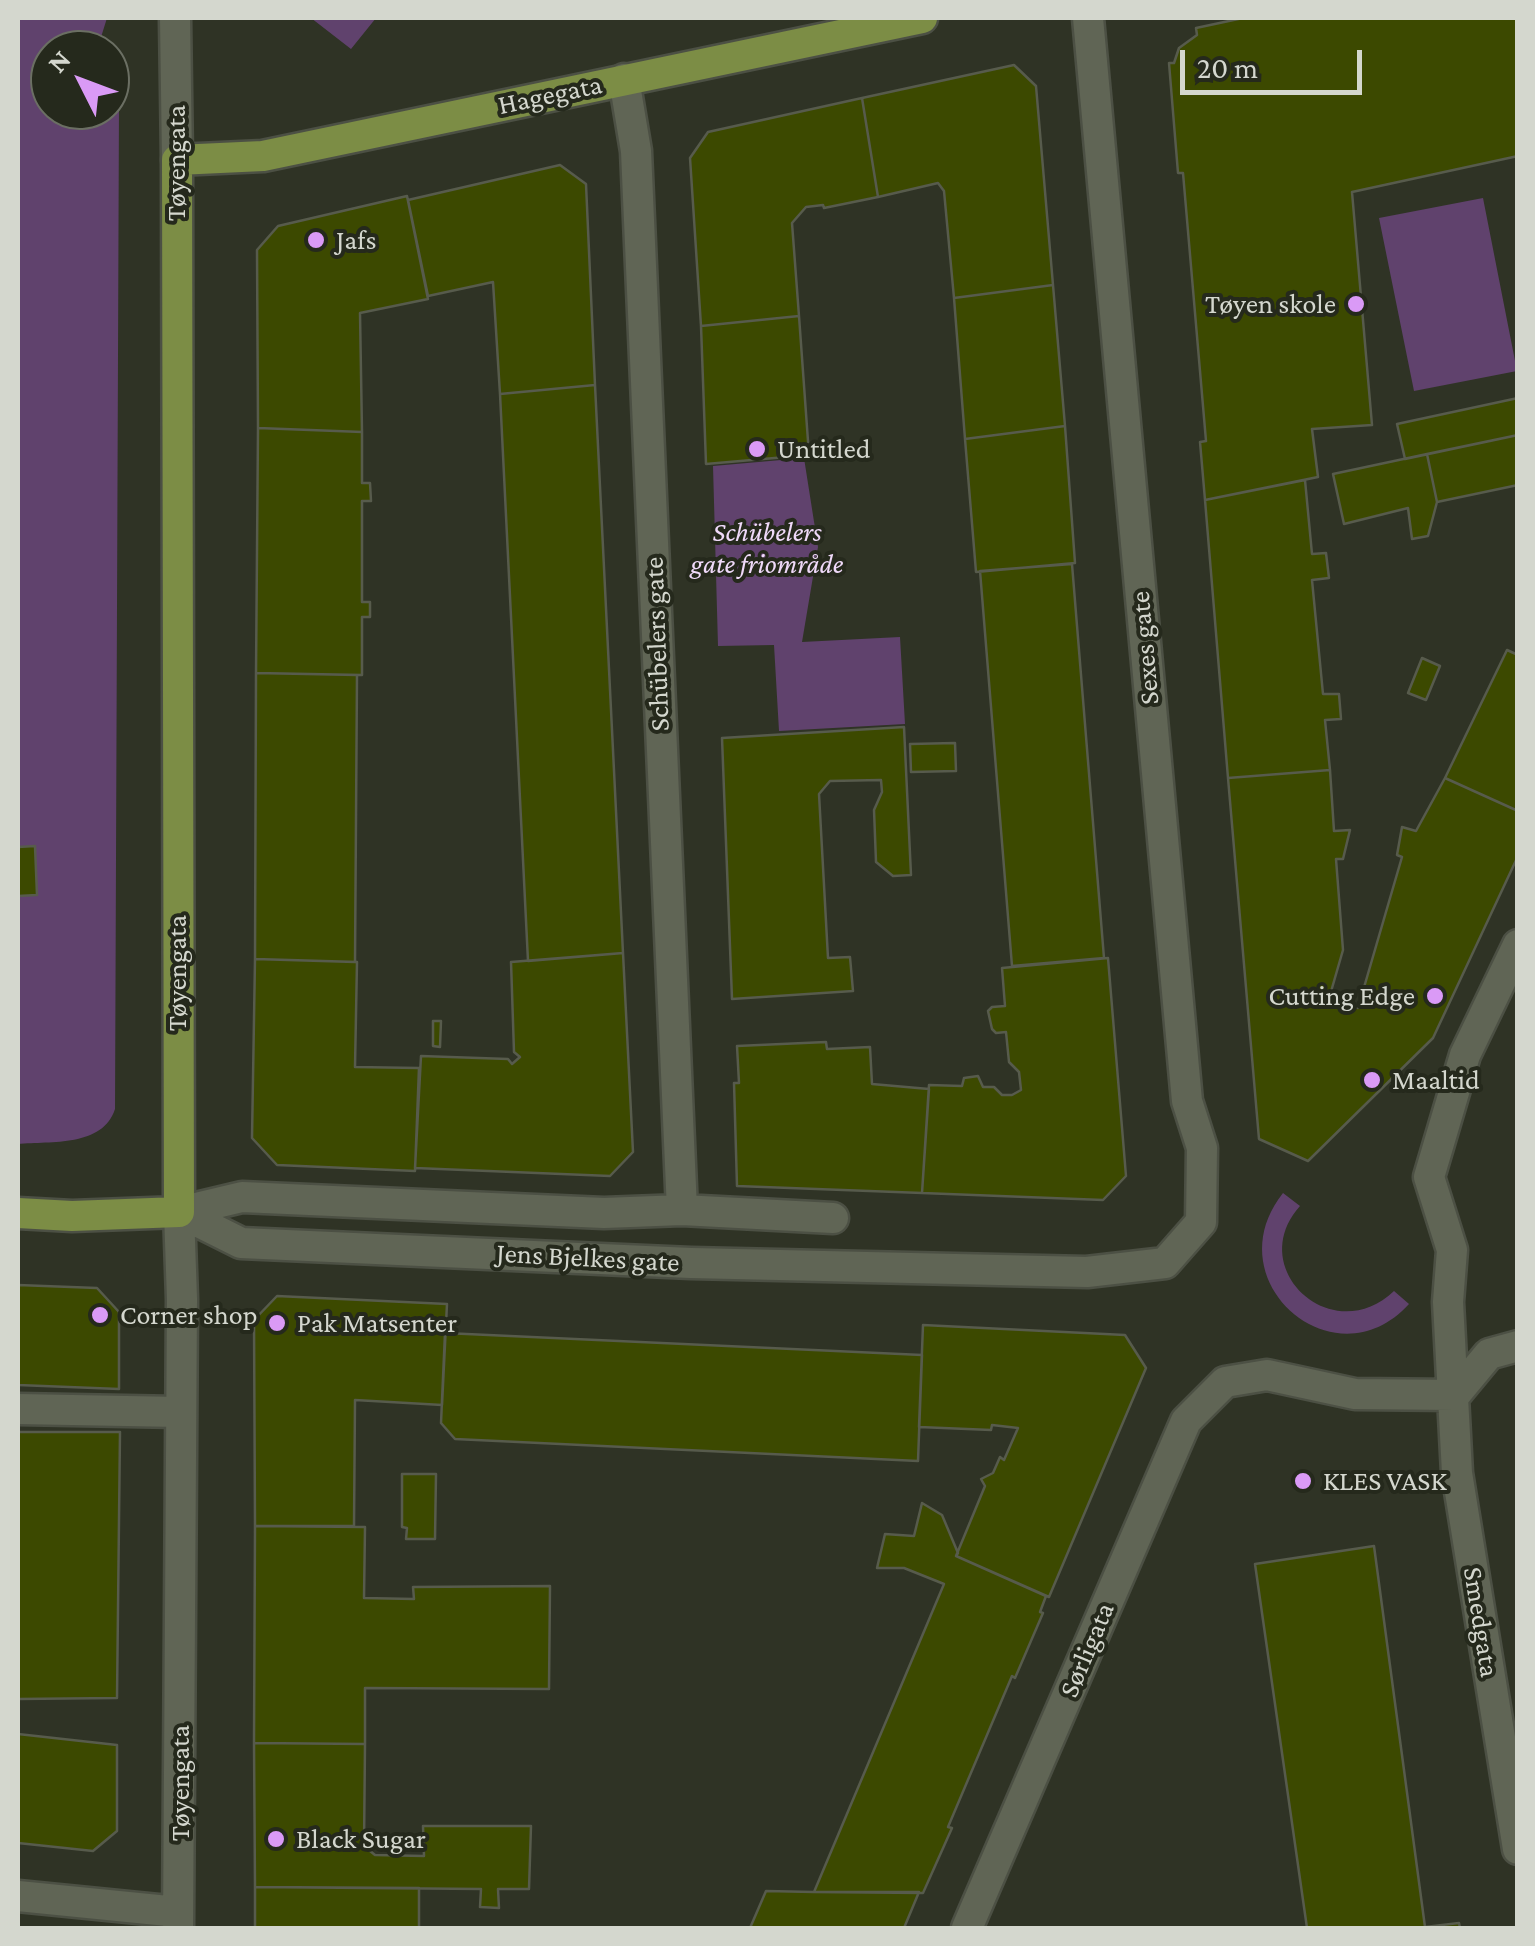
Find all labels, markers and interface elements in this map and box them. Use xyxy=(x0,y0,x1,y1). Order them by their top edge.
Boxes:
north arrow xyxy=(30,30,130,130)
scale bar xyxy=(1185,30,1368,92)
text: N xyxy=(41,43,77,78)
text: 20 m xyxy=(1197,51,1258,84)
street label: Hagegata xyxy=(495,68,605,122)
street label: Tøyengata xyxy=(159,105,193,221)
place label: Jafs xyxy=(336,223,376,257)
marker: Jafs xyxy=(305,229,327,251)
place label: Tøyen skole xyxy=(1205,287,1336,321)
marker: Tøyen skole xyxy=(1345,293,1367,315)
place label: Untitled xyxy=(777,432,870,466)
marker: Untitled xyxy=(746,438,768,460)
park label: Schübelers gate friområde xyxy=(691,515,843,581)
street label: Schübelers gate xyxy=(637,556,677,732)
street label: Sexes gate xyxy=(1123,590,1167,706)
street label: Tøyengata xyxy=(160,915,194,1031)
place label: Cutting Edge xyxy=(1268,979,1415,1013)
marker: Cutting Edge xyxy=(1424,985,1446,1007)
place label: Maaltid xyxy=(1392,1063,1480,1097)
marker: Maaltid xyxy=(1361,1069,1383,1091)
street label: Jens Bjelkes gate xyxy=(496,1236,680,1280)
place label: Corner shop xyxy=(120,1298,257,1332)
marker: Corner shop xyxy=(89,1304,111,1326)
place label: Pak Matsenter xyxy=(297,1306,457,1340)
marker: Pak Matsenter xyxy=(266,1312,288,1334)
place label: KLES VASK xyxy=(1323,1464,1446,1498)
marker: KLES VASK xyxy=(1292,1470,1314,1492)
street label: Smedgata xyxy=(1456,1565,1506,1679)
street label: Sørligata xyxy=(1052,1597,1122,1703)
street label: Tøyengata xyxy=(163,1725,197,1841)
place label: Black Sugar xyxy=(296,1822,426,1856)
marker: Black Sugar xyxy=(265,1828,287,1850)

